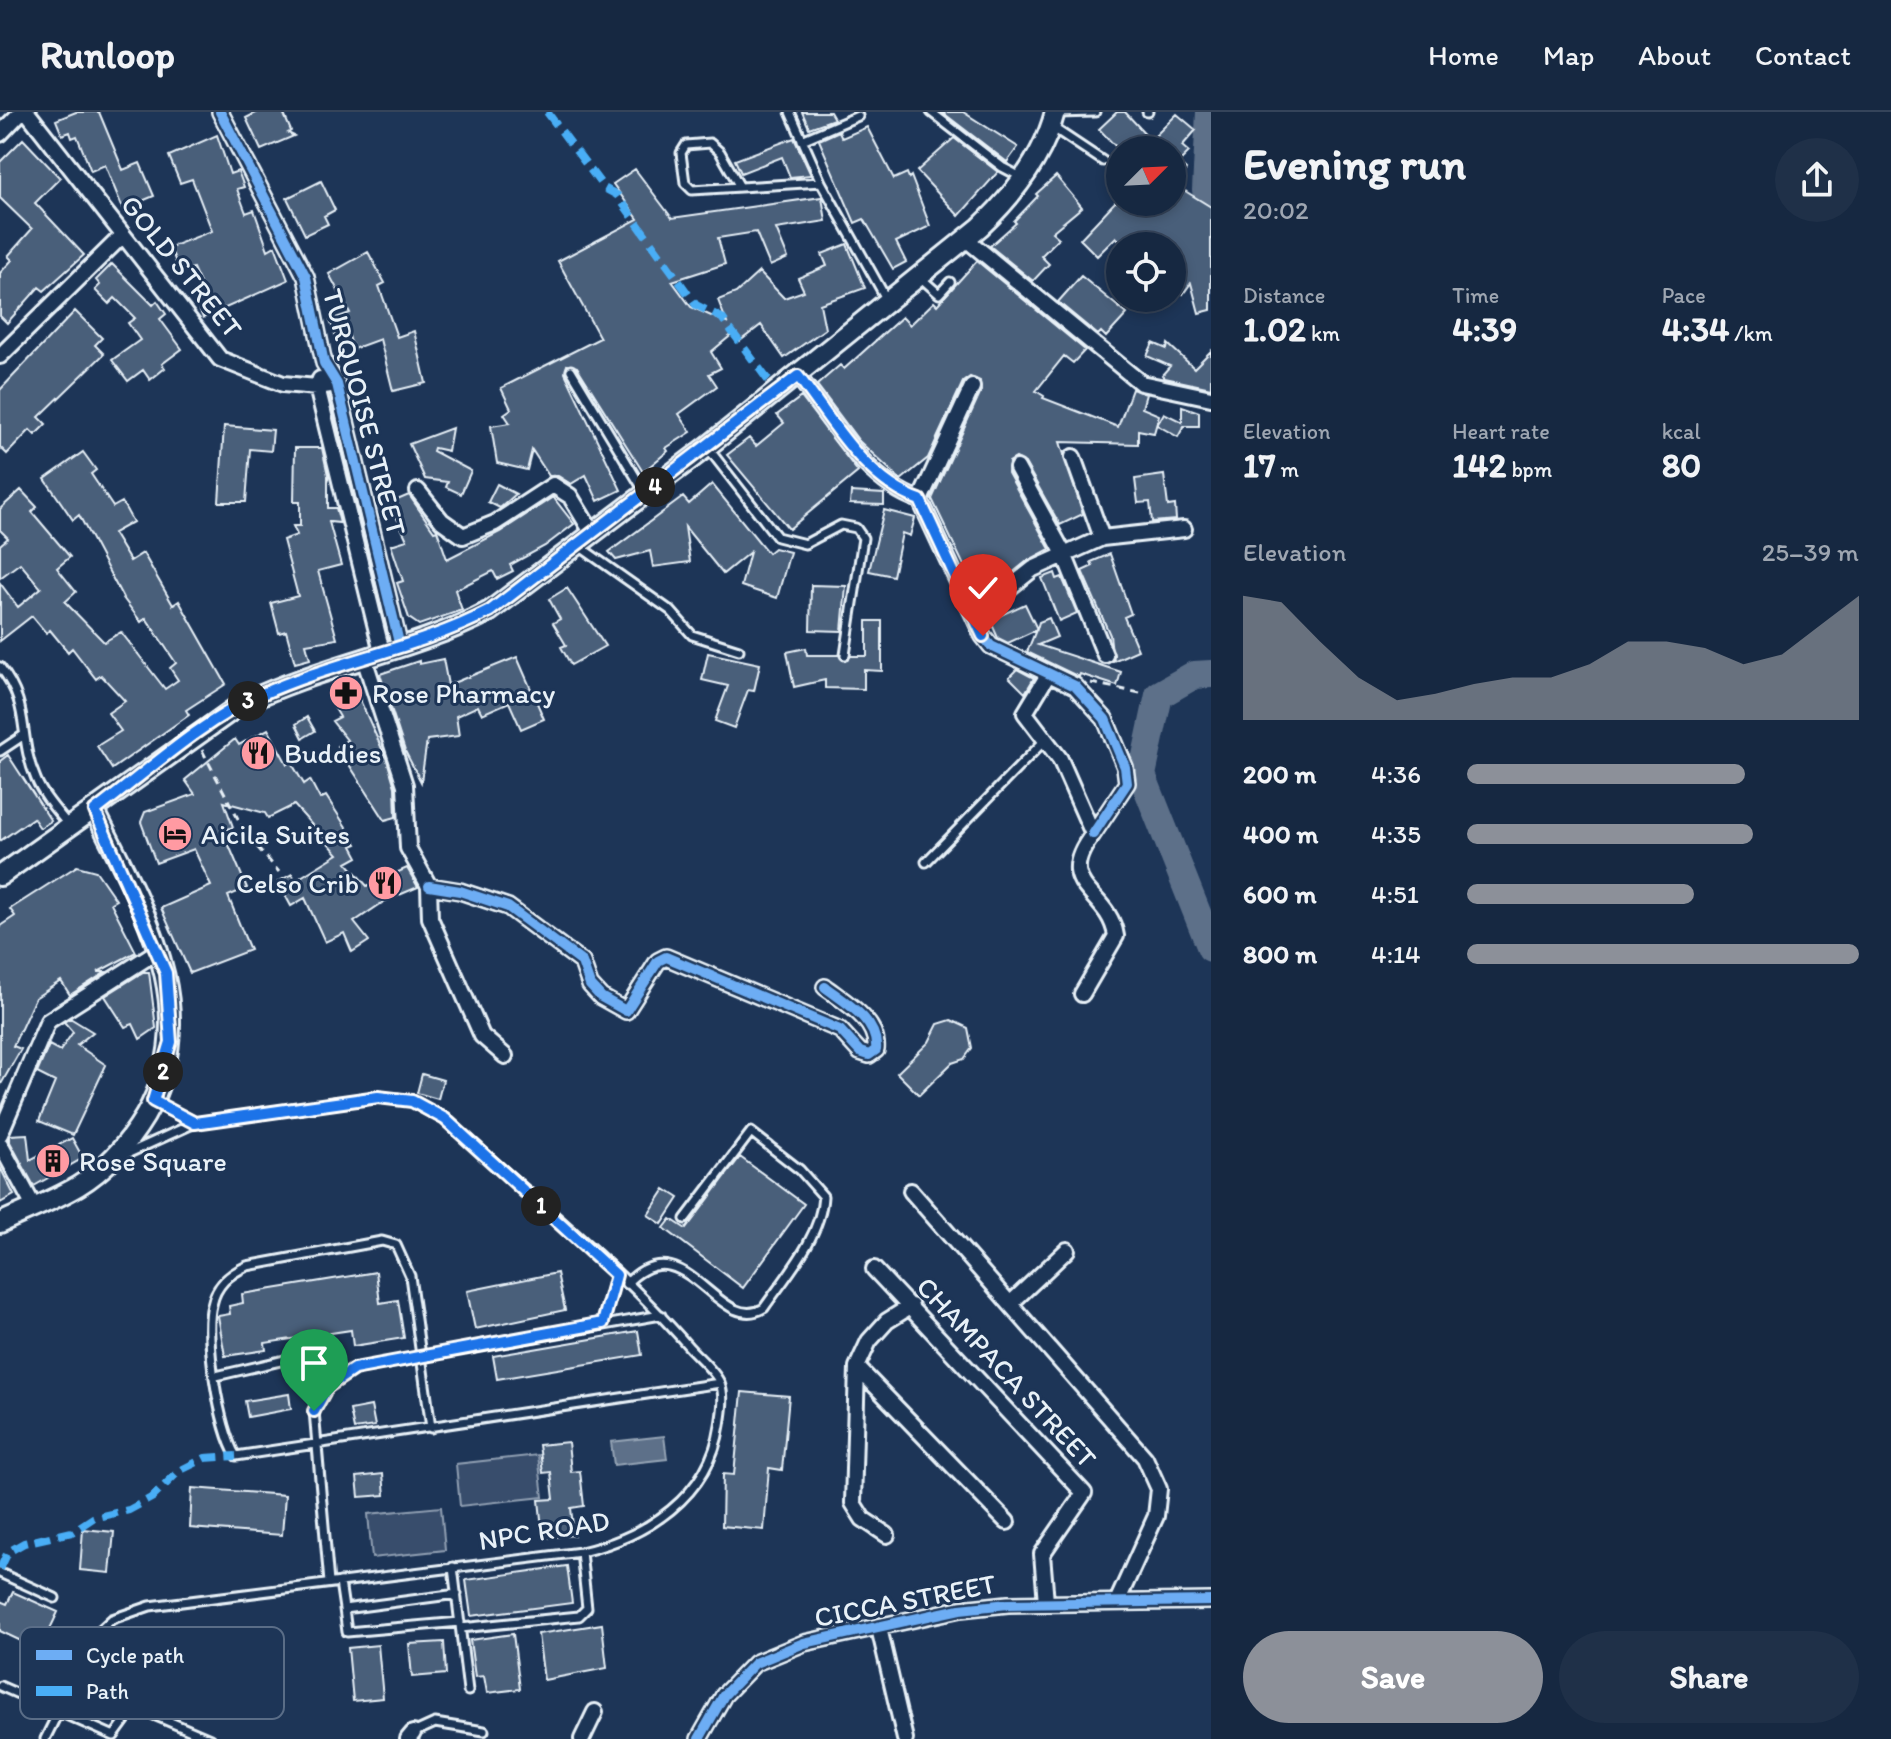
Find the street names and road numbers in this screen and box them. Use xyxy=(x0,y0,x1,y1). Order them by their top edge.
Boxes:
street label: GOLD STREET xyxy=(114,188,250,345)
street label: TURQUOISE STREET xyxy=(316,285,414,539)
street label: CHAMPACA STREET xyxy=(910,1269,1105,1475)
street label: NPC ROAD xyxy=(476,1503,612,1557)
street label: CICCA STREET xyxy=(811,1566,999,1634)

